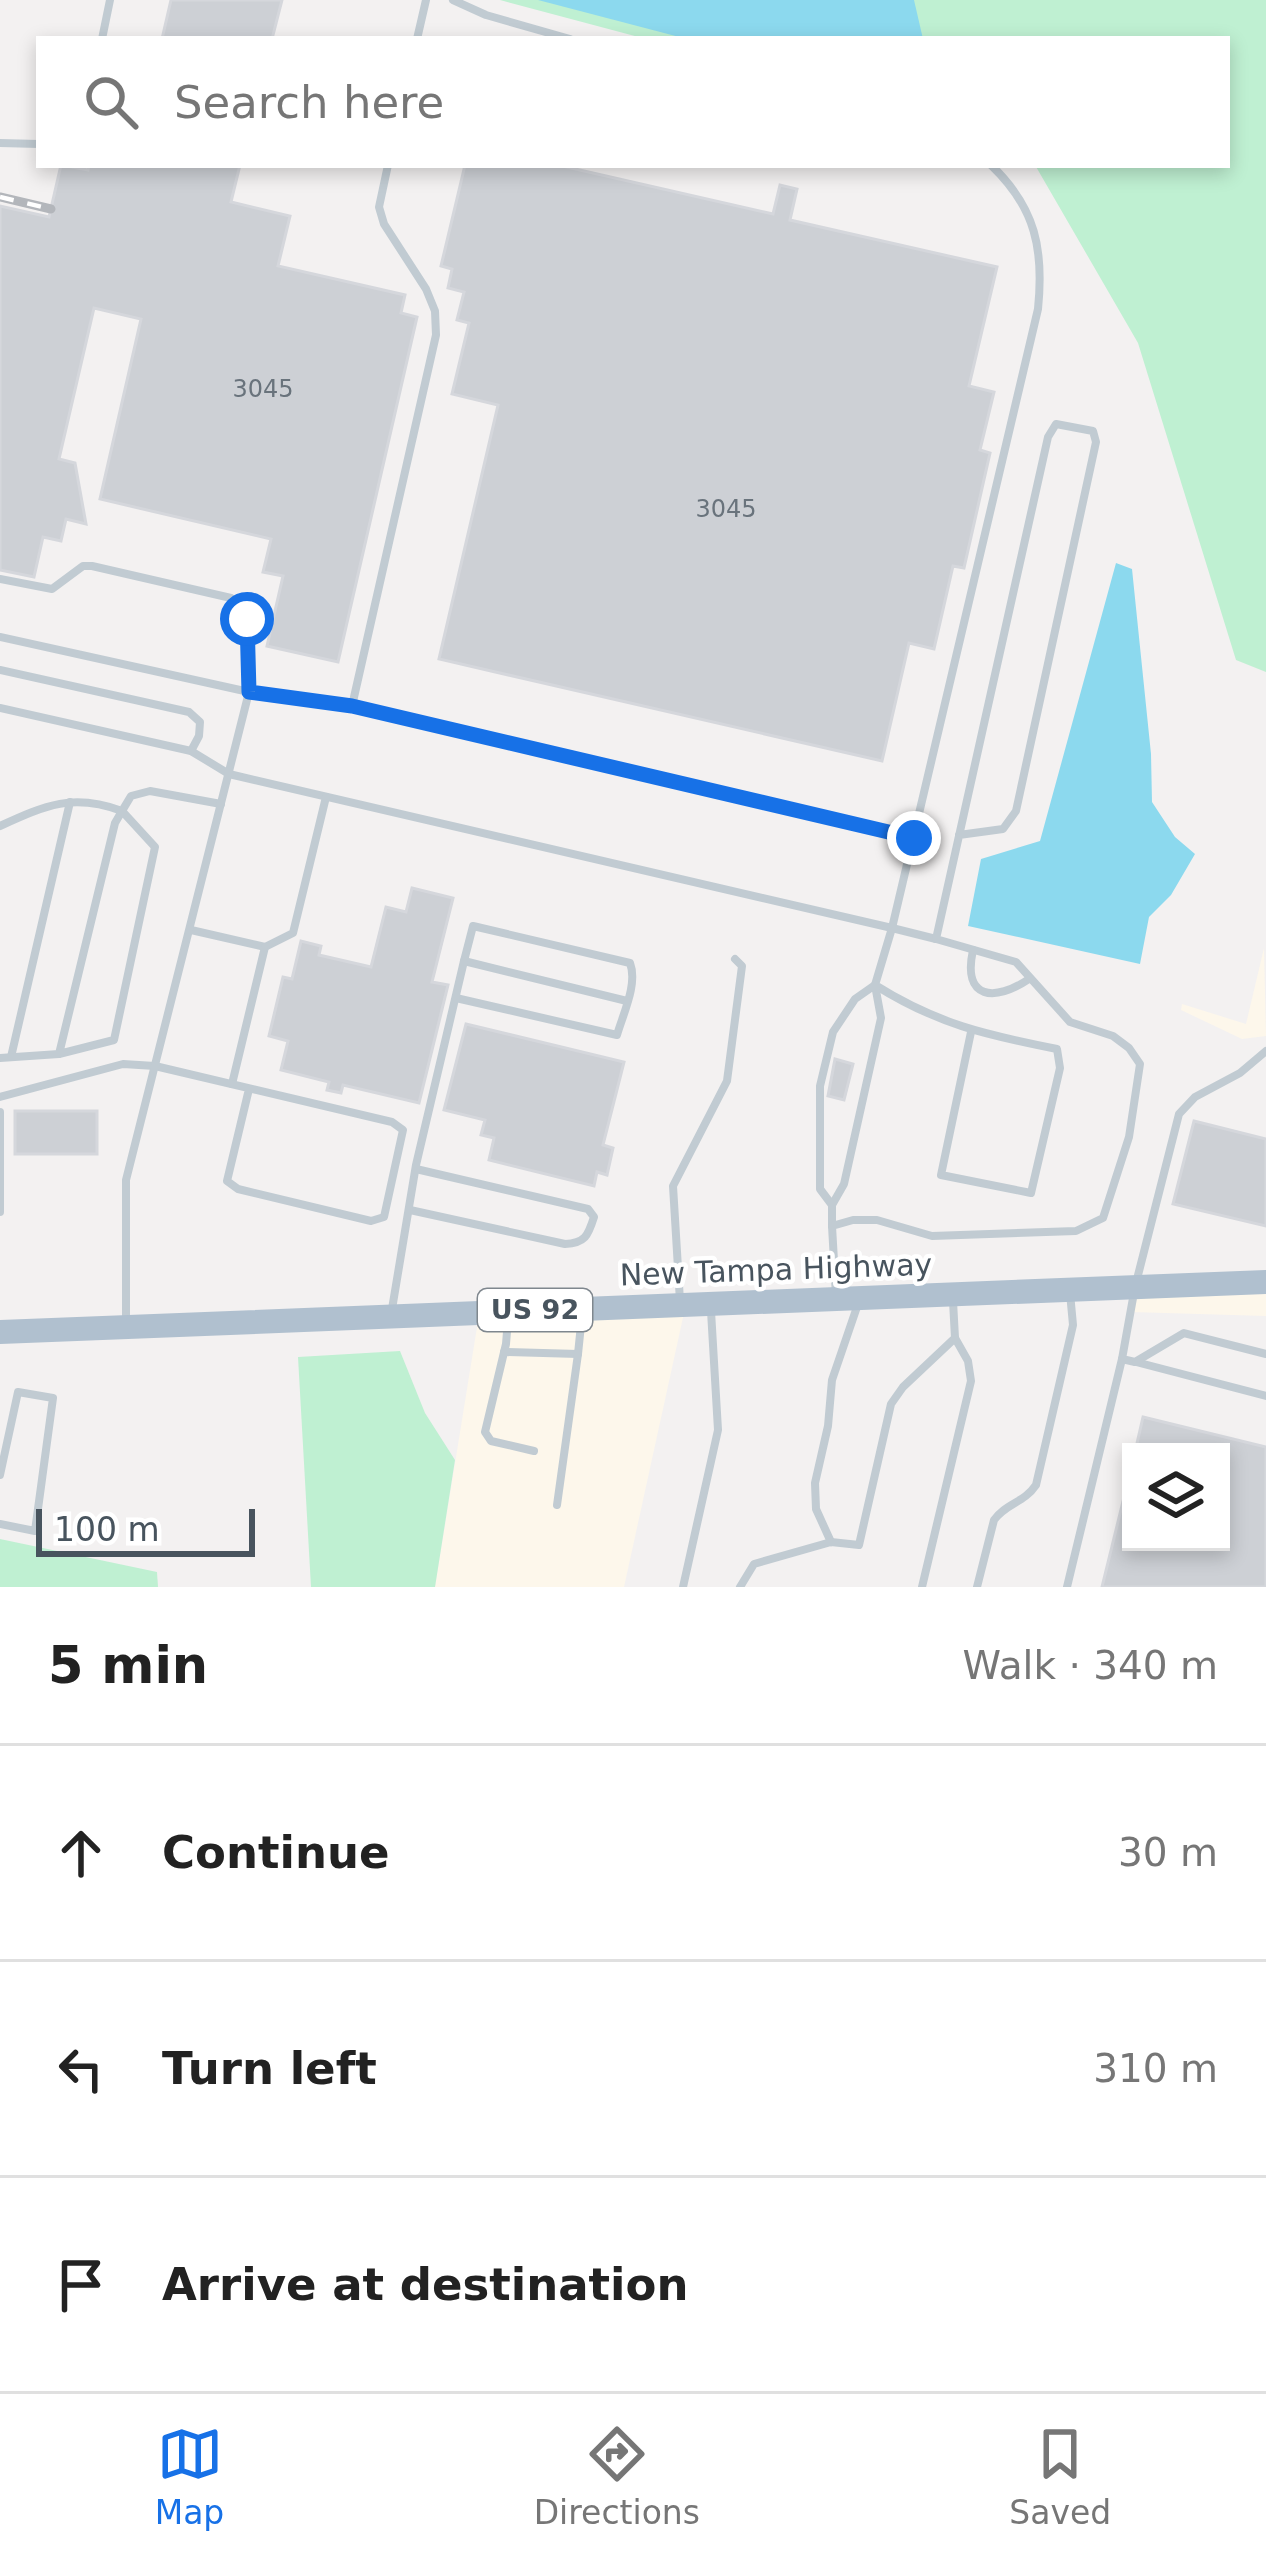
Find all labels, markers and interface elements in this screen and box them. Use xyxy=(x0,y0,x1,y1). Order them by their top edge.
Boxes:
search box xyxy=(36,36,1230,168)
icon: search xyxy=(78,69,144,135)
text: Search here xyxy=(174,76,444,129)
house number: 3045 xyxy=(232,375,294,403)
house number: 3045 xyxy=(695,495,757,523)
route start xyxy=(220,592,274,646)
route end xyxy=(887,811,941,865)
street label: New Tampa Highway xyxy=(619,1247,933,1292)
road number: US 92 xyxy=(478,1289,592,1331)
map controls xyxy=(1122,1443,1230,1551)
button: layers xyxy=(1122,1443,1230,1551)
scale bar xyxy=(36,1503,255,1556)
text: 100 m xyxy=(54,1510,160,1549)
text: 5 min xyxy=(48,1636,208,1695)
text: Walk · 340 m xyxy=(963,1643,1218,1688)
icon: ahead xyxy=(48,1820,114,1886)
text: Continue xyxy=(162,1826,390,1879)
text: 30 m xyxy=(1118,1830,1218,1875)
icon: left xyxy=(48,2036,114,2102)
text: Turn left xyxy=(162,2042,377,2095)
text: 310 m xyxy=(1093,2046,1218,2091)
icon: arrive xyxy=(48,2252,114,2318)
text: Arrive at destination xyxy=(162,2258,688,2311)
tab: Map xyxy=(155,2421,224,2532)
tab: Directions xyxy=(534,2421,700,2532)
tab: Saved xyxy=(1009,2421,1111,2532)

